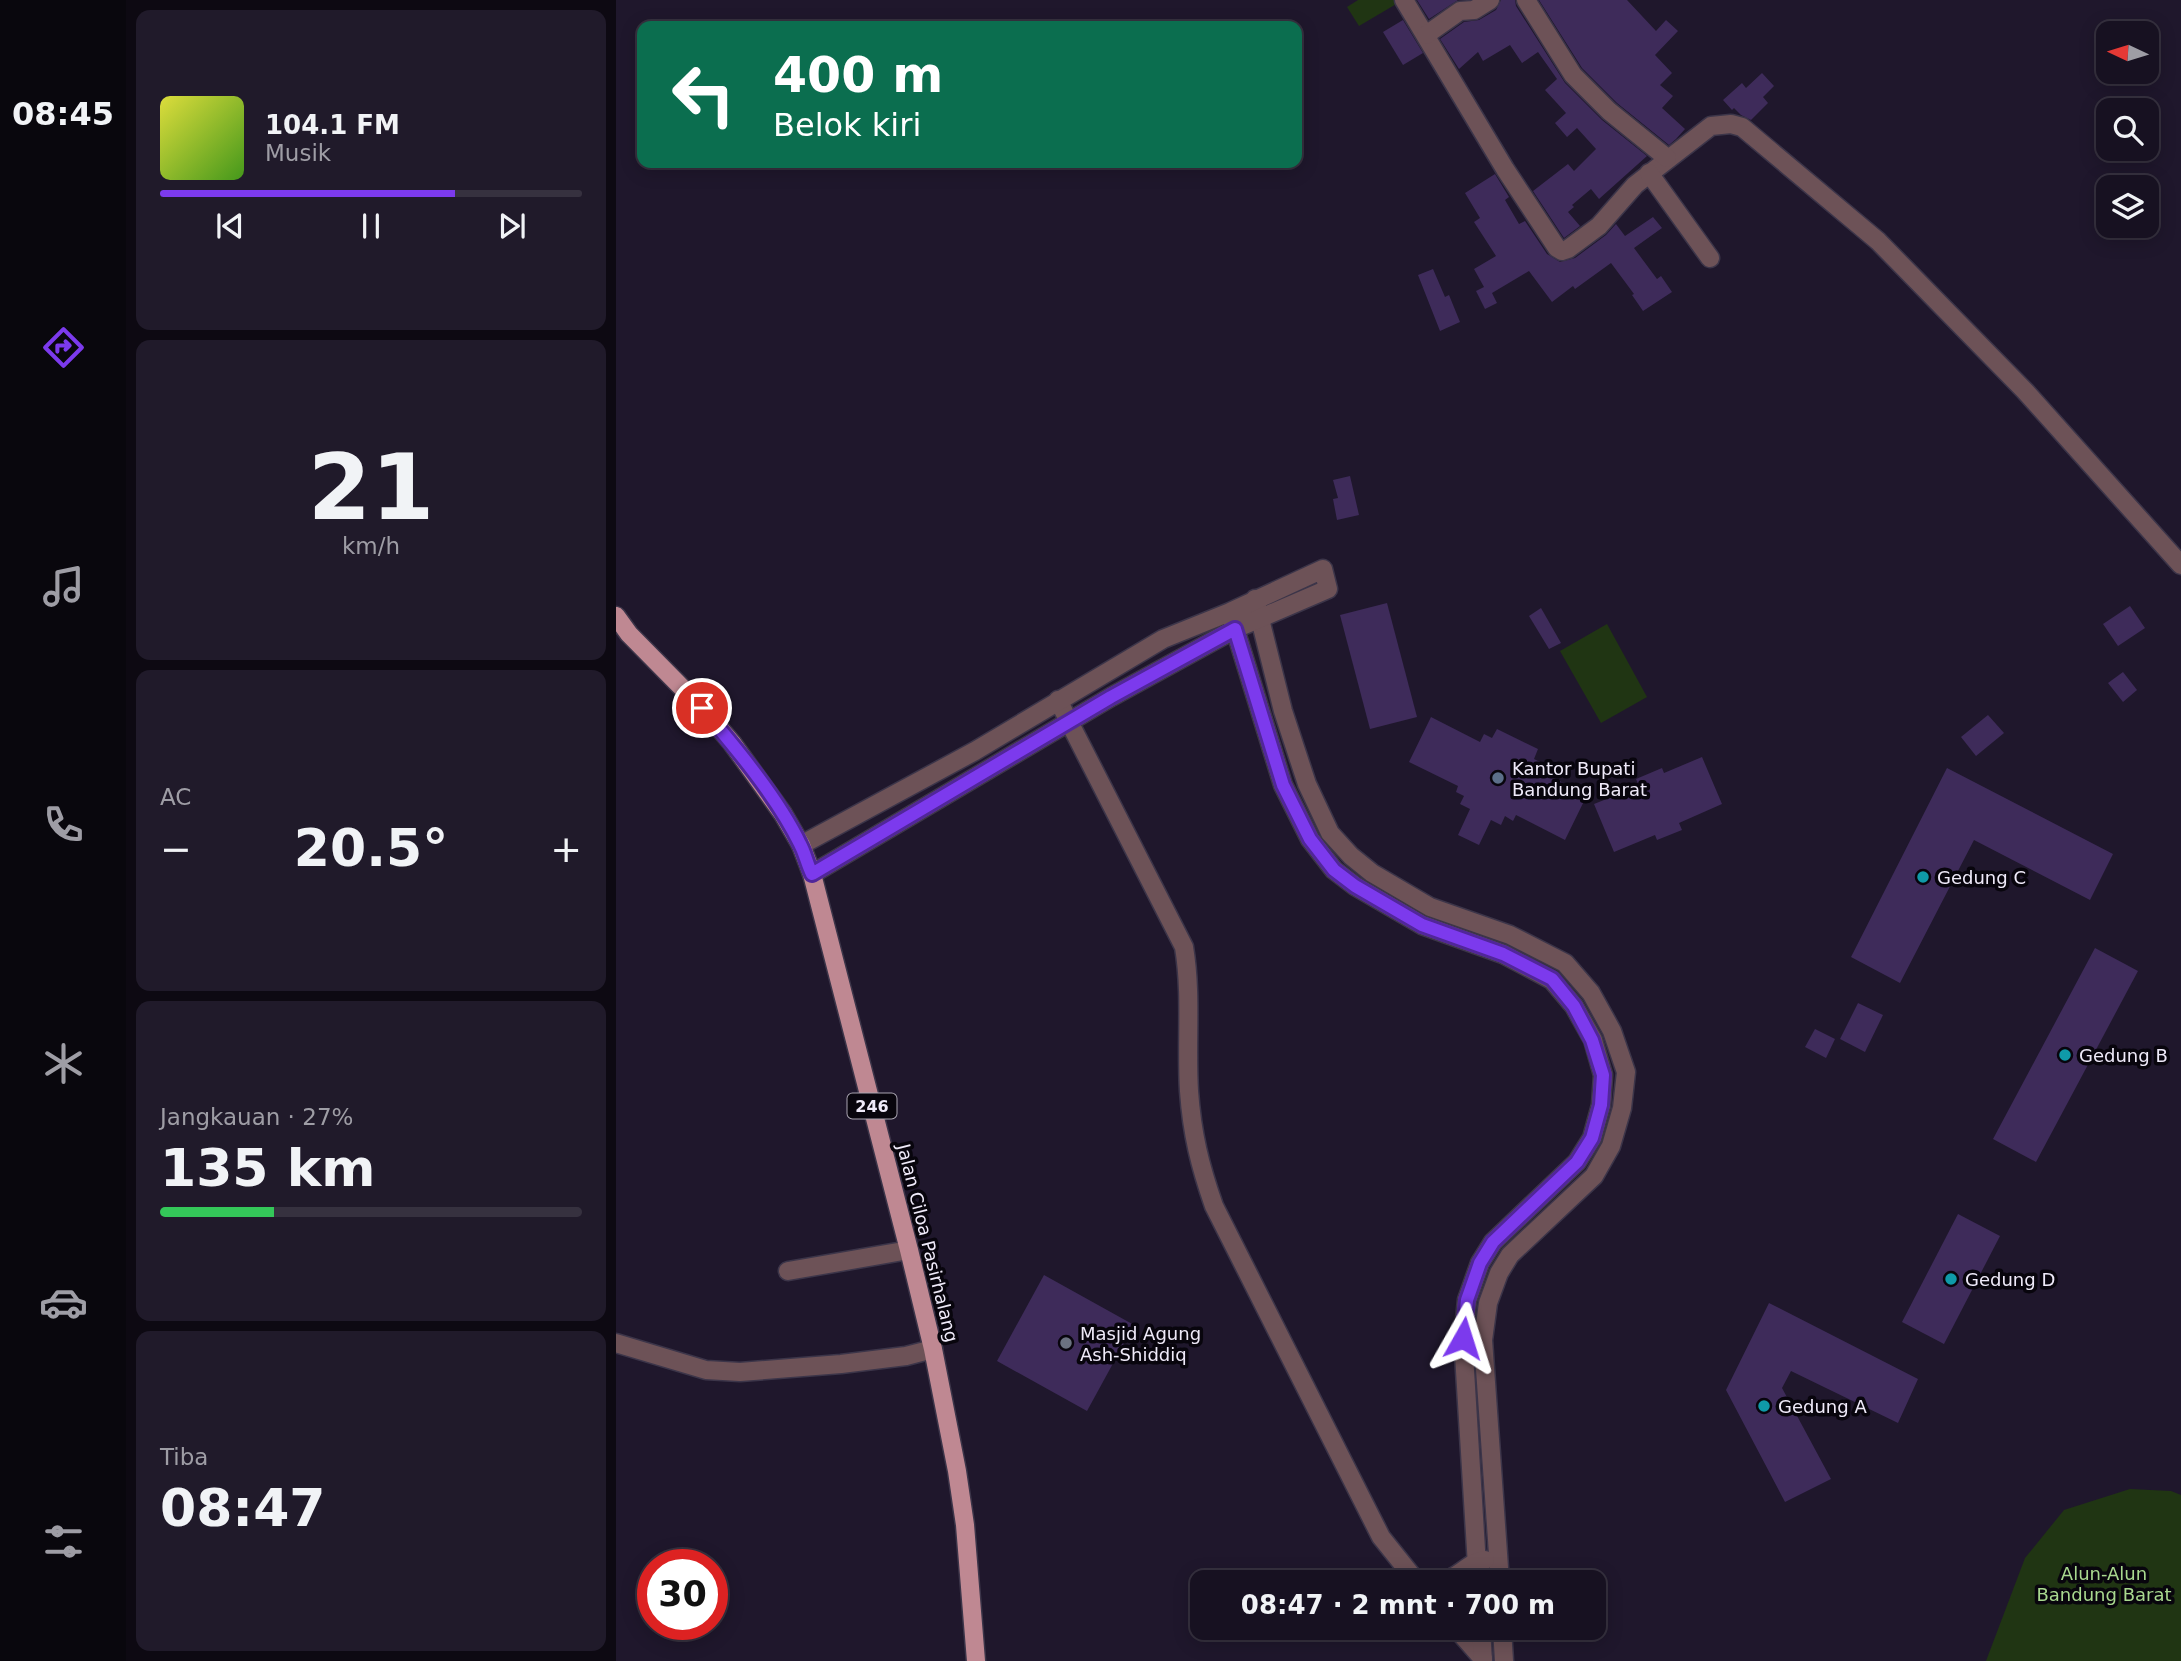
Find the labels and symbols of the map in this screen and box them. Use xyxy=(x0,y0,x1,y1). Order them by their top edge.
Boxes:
north arrow xyxy=(2096,21,2160,84)
pin xyxy=(672,678,732,738)
place label: Kantor Bupati Bandung Barat xyxy=(1512,758,1647,800)
marker: Kantor Bupati Bandung Barat xyxy=(1490,770,1506,786)
place label: Gedung C xyxy=(1937,867,2026,888)
marker: Gedung C xyxy=(1915,869,1931,885)
place label: Gedung B xyxy=(2079,1045,2168,1066)
marker: Gedung B xyxy=(2057,1047,2073,1063)
road number: 246 xyxy=(848,1094,896,1118)
street label: Jalan Ciloa Pasirhalang xyxy=(893,1141,963,1344)
place label: Gedung D xyxy=(1965,1269,2055,1290)
marker: Gedung D xyxy=(1943,1271,1959,1287)
position arrow xyxy=(1426,1301,1500,1375)
place label: Masjid Agung Ash-Shiddiq xyxy=(1080,1323,1201,1365)
marker: Masjid Agung Ash-Shiddiq xyxy=(1058,1335,1074,1351)
place label: Gedung A xyxy=(1778,1396,1867,1417)
marker: Gedung A xyxy=(1756,1398,1772,1414)
speed limit sign: 30 xyxy=(637,1549,728,1640)
park label: Alun-Alun Bandung Barat xyxy=(2036,1563,2172,1605)

